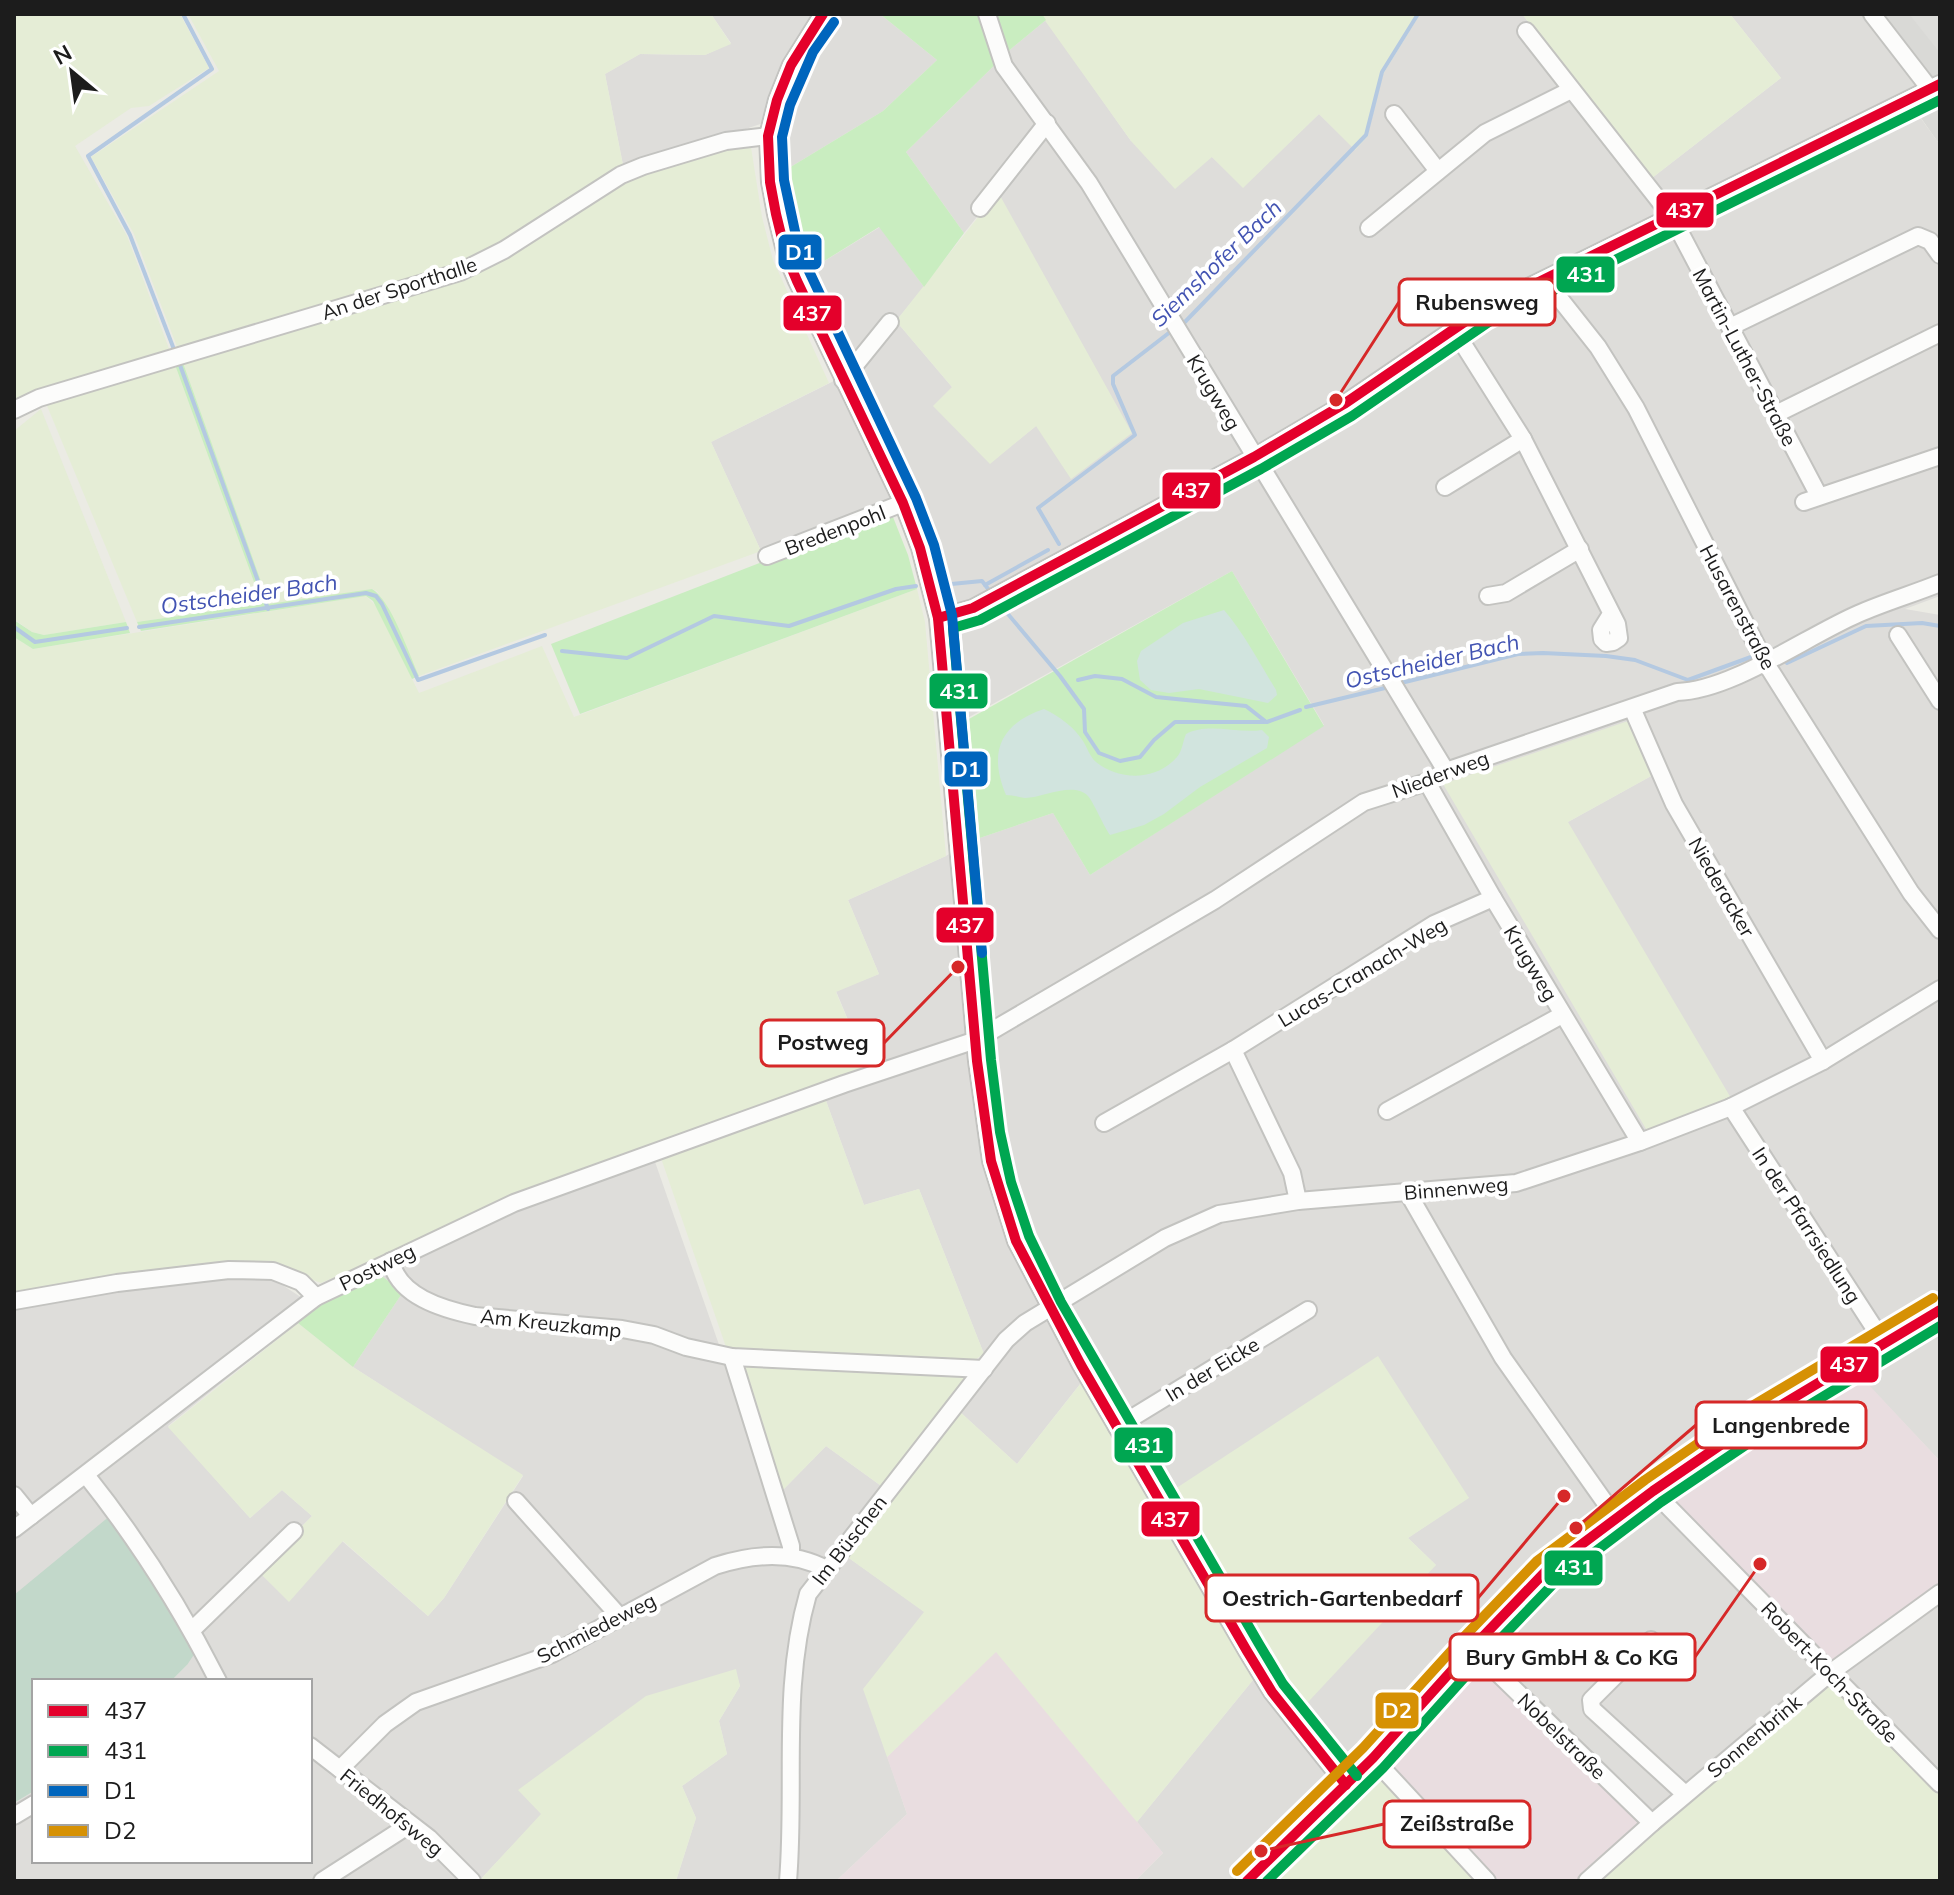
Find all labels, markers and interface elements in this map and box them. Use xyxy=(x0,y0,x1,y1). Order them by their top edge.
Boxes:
north arrow xyxy=(32,32,112,112)
text: N xyxy=(48,38,76,71)
line badge: 437 xyxy=(1655,191,1715,229)
water label: Siemshofer Bach xyxy=(1145,193,1287,333)
text: 437 xyxy=(1665,196,1705,224)
line badge: D1 xyxy=(777,233,823,271)
text: D1 xyxy=(785,238,815,266)
street label: An der Sporthalle xyxy=(318,251,480,325)
line badge: 431 xyxy=(1555,255,1616,294)
text: 431 xyxy=(1566,260,1606,288)
street label: Martin-Luther-Straße xyxy=(1687,264,1803,450)
callout: Rubensweg xyxy=(1399,279,1555,325)
text: Rubensweg xyxy=(1415,288,1539,316)
line badge: 437 xyxy=(782,294,843,332)
text: 437 xyxy=(792,299,832,327)
street label: Krugweg xyxy=(1182,350,1246,434)
line badge: 437 xyxy=(1161,471,1222,510)
text: 437 xyxy=(1171,476,1211,504)
street label: Bredenpohl xyxy=(781,499,889,561)
street label: Husarenstraße xyxy=(1695,540,1781,674)
water label: Ostscheider Bach xyxy=(159,568,339,620)
water label: Ostscheider Bach xyxy=(1342,627,1522,695)
line badge: 431 xyxy=(928,672,989,710)
text: 431 xyxy=(939,677,979,705)
street label: Niederweg xyxy=(1388,745,1492,803)
line badge: D1 xyxy=(943,750,989,788)
text: D1 xyxy=(951,755,981,783)
street label: Niederacker xyxy=(1683,833,1761,942)
line badge: 437 xyxy=(935,906,995,944)
text: 437 xyxy=(945,911,985,939)
street label: Lucas-Cranach-Weg xyxy=(1273,912,1451,1032)
street label: Krugweg xyxy=(1499,921,1563,1005)
callout: Postweg xyxy=(761,1020,884,1066)
text: Postweg xyxy=(777,1028,869,1056)
street label: In der Pfarrsiedlung xyxy=(1747,1142,1867,1308)
street label: Binnenweg xyxy=(1403,1171,1509,1205)
street label: Postweg xyxy=(335,1238,419,1296)
street label: Am Kreuzkamp xyxy=(479,1303,623,1343)
street label: In der Eicke xyxy=(1161,1331,1263,1407)
line badge: 437 xyxy=(1819,1345,1880,1384)
text: 437 xyxy=(1829,1350,1869,1378)
callout: Langenbrede xyxy=(1696,1402,1866,1448)
text: Langenbrede xyxy=(1712,1411,1850,1439)
line badge: 431 xyxy=(1113,1426,1174,1464)
text: 431 xyxy=(1124,1431,1164,1459)
street label: Im Büschen xyxy=(806,1490,892,1590)
line badge: 437 xyxy=(1140,1500,1201,1538)
text: 437 xyxy=(1150,1505,1190,1533)
line badge: 431 xyxy=(1543,1549,1604,1587)
text: 431 xyxy=(1554,1553,1594,1581)
callout: Oestrich-Gartenbedarf xyxy=(1206,1575,1478,1621)
text: Oestrich-Gartenbedarf xyxy=(1222,1584,1463,1612)
street label: Schmiedeweg xyxy=(532,1587,660,1669)
street label: Robert-Koch-Straße xyxy=(1756,1596,1904,1748)
callout: Bury GmbH & Co KG xyxy=(1450,1634,1695,1680)
text: Bury GmbH & Co KG xyxy=(1465,1643,1679,1671)
legend xyxy=(32,1679,312,1863)
street label: Nobelstraße xyxy=(1512,1688,1612,1784)
street label: Sonnenbrink xyxy=(1702,1689,1807,1783)
line badge: D2 xyxy=(1374,1691,1420,1730)
text: 437 xyxy=(104,1695,147,1725)
text: D2 xyxy=(1382,1696,1412,1724)
text: 431 xyxy=(104,1735,147,1765)
street label: Friedhofsweg xyxy=(335,1763,449,1861)
text: D1 xyxy=(104,1775,136,1805)
callout: Zeißstraße xyxy=(1384,1801,1530,1847)
text: Zeißstraße xyxy=(1400,1809,1514,1837)
text: D2 xyxy=(104,1815,136,1845)

